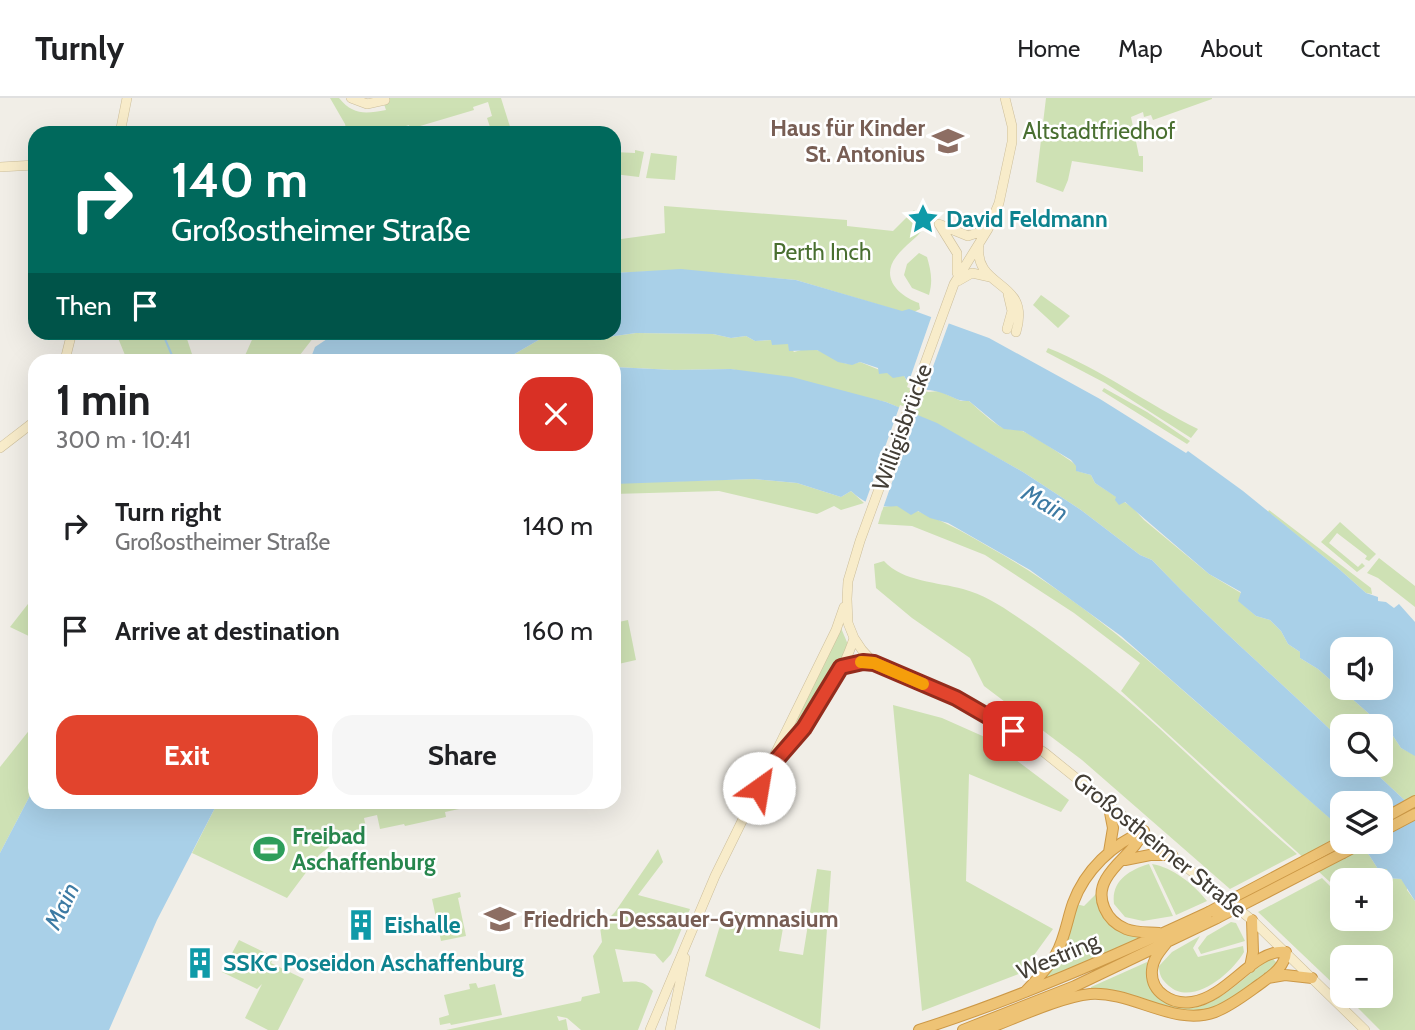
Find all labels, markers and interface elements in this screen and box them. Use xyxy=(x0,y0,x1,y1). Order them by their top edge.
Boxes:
text: Turnly xyxy=(35,28,124,68)
text: Home xyxy=(1017,34,1080,63)
text: Map xyxy=(1118,34,1163,63)
text: About xyxy=(1201,34,1263,63)
text: Contact xyxy=(1301,34,1380,63)
place label: Haus für Kinder St. Antonius xyxy=(770,114,925,168)
park label: Altstadtfriedhof xyxy=(1023,117,1176,145)
school or university icon: Haus für Kinder St. Antonius xyxy=(931,124,965,158)
text: 140 m xyxy=(171,150,308,209)
icon: right xyxy=(56,154,147,245)
place icon: David Feldmann xyxy=(906,202,940,236)
place label: David Feldmann xyxy=(946,205,1108,233)
text: Großostheimer Straße xyxy=(171,210,471,249)
park label: Perth Inch xyxy=(773,238,871,266)
icon: arrive xyxy=(126,287,164,325)
text: Then xyxy=(56,290,112,322)
street label: Willigisbrücke xyxy=(866,360,938,494)
text: 1 min xyxy=(56,374,151,426)
button: close xyxy=(519,377,593,451)
text: 300 m · 10:41 xyxy=(56,426,191,454)
water label: Main xyxy=(1016,477,1073,527)
text: Turn right xyxy=(115,496,221,528)
icon: right xyxy=(56,507,94,545)
text: 140 m xyxy=(523,510,593,542)
text: Großostheimer Straße xyxy=(115,528,330,556)
icon: arrive xyxy=(56,612,94,650)
text: Arrive at destination xyxy=(115,615,340,647)
text: 160 m xyxy=(523,615,593,647)
map controls xyxy=(1330,637,1393,1008)
button: sound xyxy=(1330,637,1393,700)
pin xyxy=(983,701,1043,761)
icon: arrive xyxy=(994,712,1032,750)
button: search xyxy=(1330,714,1393,777)
button: Exit xyxy=(56,715,318,795)
button: Share xyxy=(332,715,593,795)
position arrow xyxy=(722,751,796,825)
street label: Großostheimer Straße xyxy=(1068,766,1253,924)
button: layers xyxy=(1330,791,1393,854)
place label: Freibad Aschaffenburg xyxy=(292,822,436,876)
sports icon: Freibad Aschaffenburg xyxy=(252,832,286,866)
button: + xyxy=(1330,868,1393,931)
water label: Main xyxy=(37,878,85,935)
school or university icon: Friedrich-Dessauer-Gymnasium xyxy=(483,902,517,936)
place label: Friedrich-Dessauer-Gymnasium xyxy=(523,905,838,933)
building icon: Eishalle xyxy=(344,908,378,942)
place label: Eishalle xyxy=(384,911,461,939)
street label: Westring xyxy=(1013,926,1104,986)
button: − xyxy=(1330,945,1393,1008)
building icon: SSKC Poseidon Aschaffenburg xyxy=(183,946,217,980)
place label: SSKC Poseidon Aschaffenburg xyxy=(223,949,524,977)

